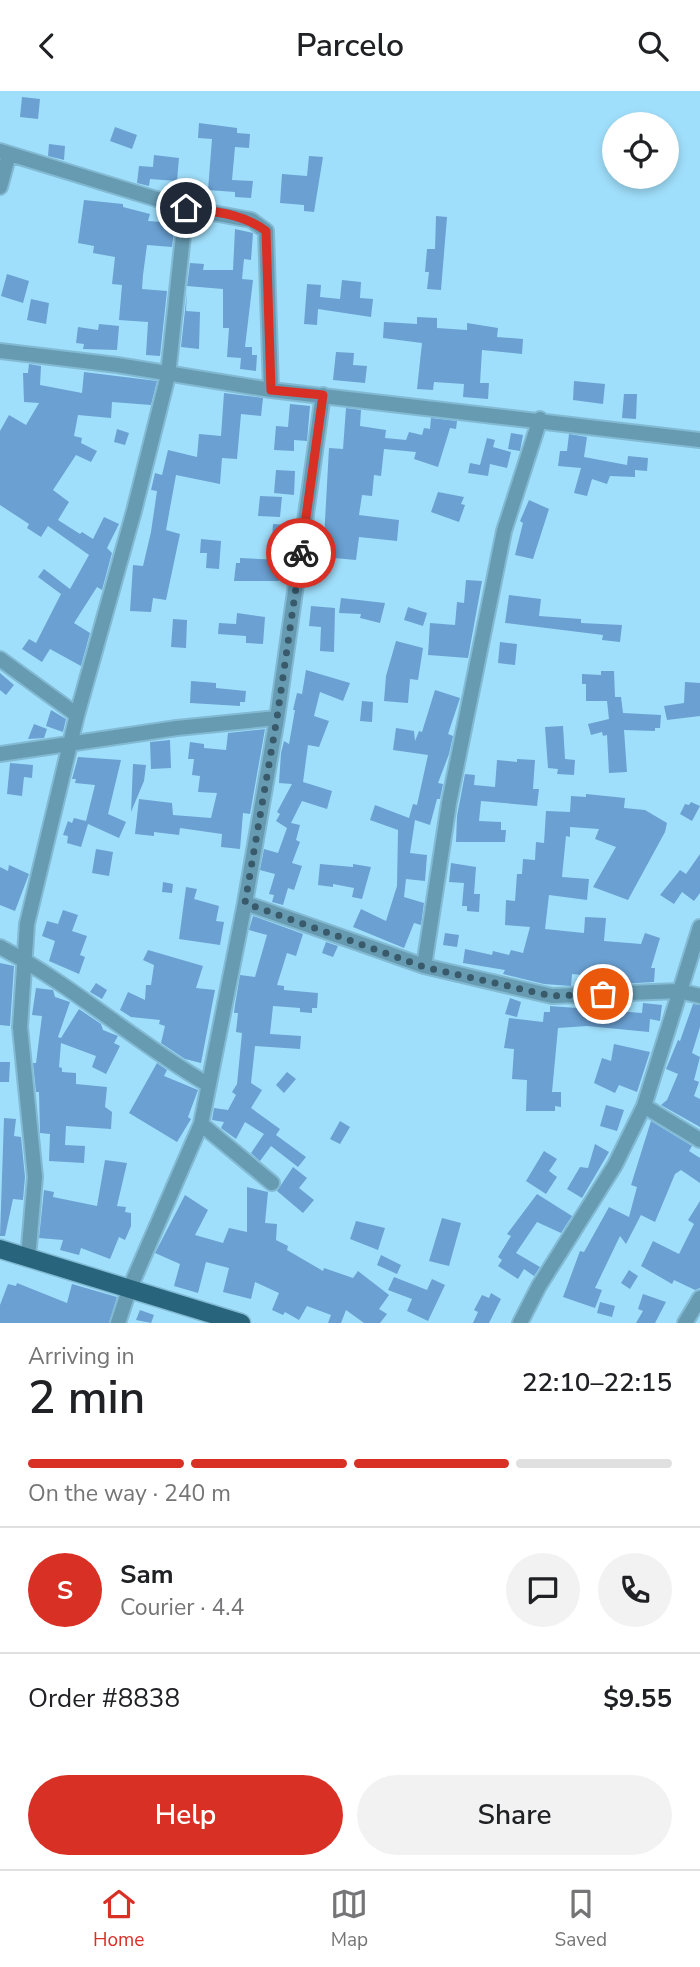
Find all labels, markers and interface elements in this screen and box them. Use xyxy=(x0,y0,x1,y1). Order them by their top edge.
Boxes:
text: Parcelo xyxy=(296,24,404,67)
icon: back xyxy=(28,27,66,65)
icon: search xyxy=(634,27,672,65)
map controls xyxy=(602,112,679,189)
button: locate xyxy=(602,112,679,189)
pin xyxy=(156,178,216,238)
icon: home xyxy=(167,189,205,227)
courier xyxy=(266,518,336,588)
icon: bike xyxy=(282,534,320,572)
pin xyxy=(573,964,633,1024)
icon: bag xyxy=(584,975,622,1013)
text: Arriving in xyxy=(28,1341,135,1372)
text: 22:10–22:15 xyxy=(522,1365,672,1400)
text: 2 min xyxy=(28,1366,145,1429)
text: On the way · 240 m xyxy=(28,1478,231,1509)
button: chat xyxy=(506,1553,580,1627)
button: phone xyxy=(598,1553,672,1627)
text: Sam xyxy=(120,1557,173,1592)
text: S xyxy=(57,1573,73,1608)
text: Courier · 4.4 xyxy=(120,1592,244,1623)
text: Order #8838 xyxy=(28,1681,180,1716)
text: $9.55 xyxy=(603,1681,672,1716)
button: Help xyxy=(28,1775,343,1855)
button: Share xyxy=(357,1775,672,1855)
tab: Home xyxy=(93,1885,144,1953)
tab: Map xyxy=(330,1885,368,1953)
tab: Saved xyxy=(554,1885,607,1953)

